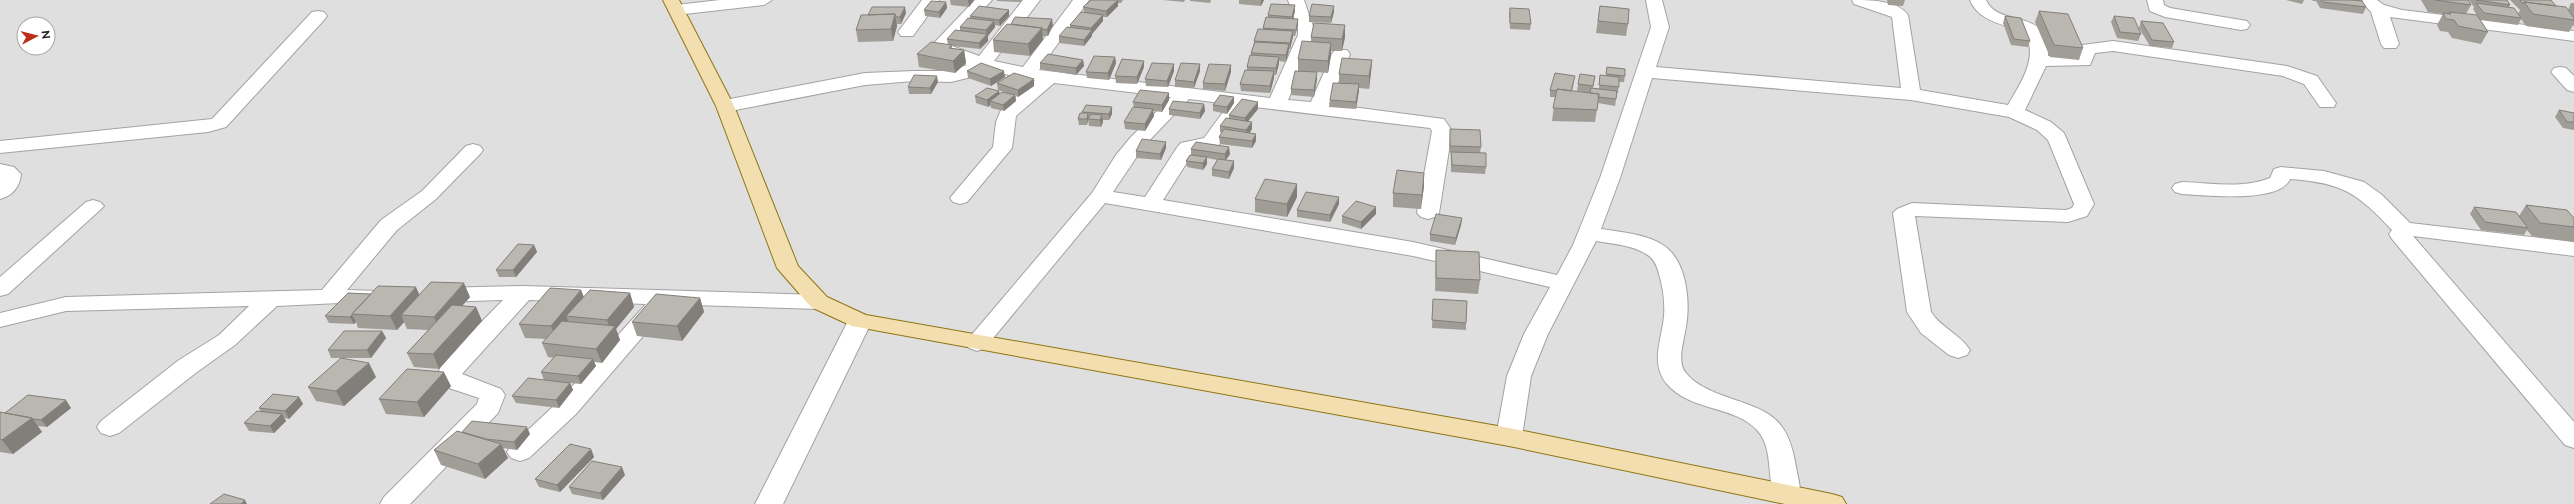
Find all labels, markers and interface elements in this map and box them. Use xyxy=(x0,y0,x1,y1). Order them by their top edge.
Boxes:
north arrow xyxy=(16,16,56,56)
text: N xyxy=(38,30,52,40)

